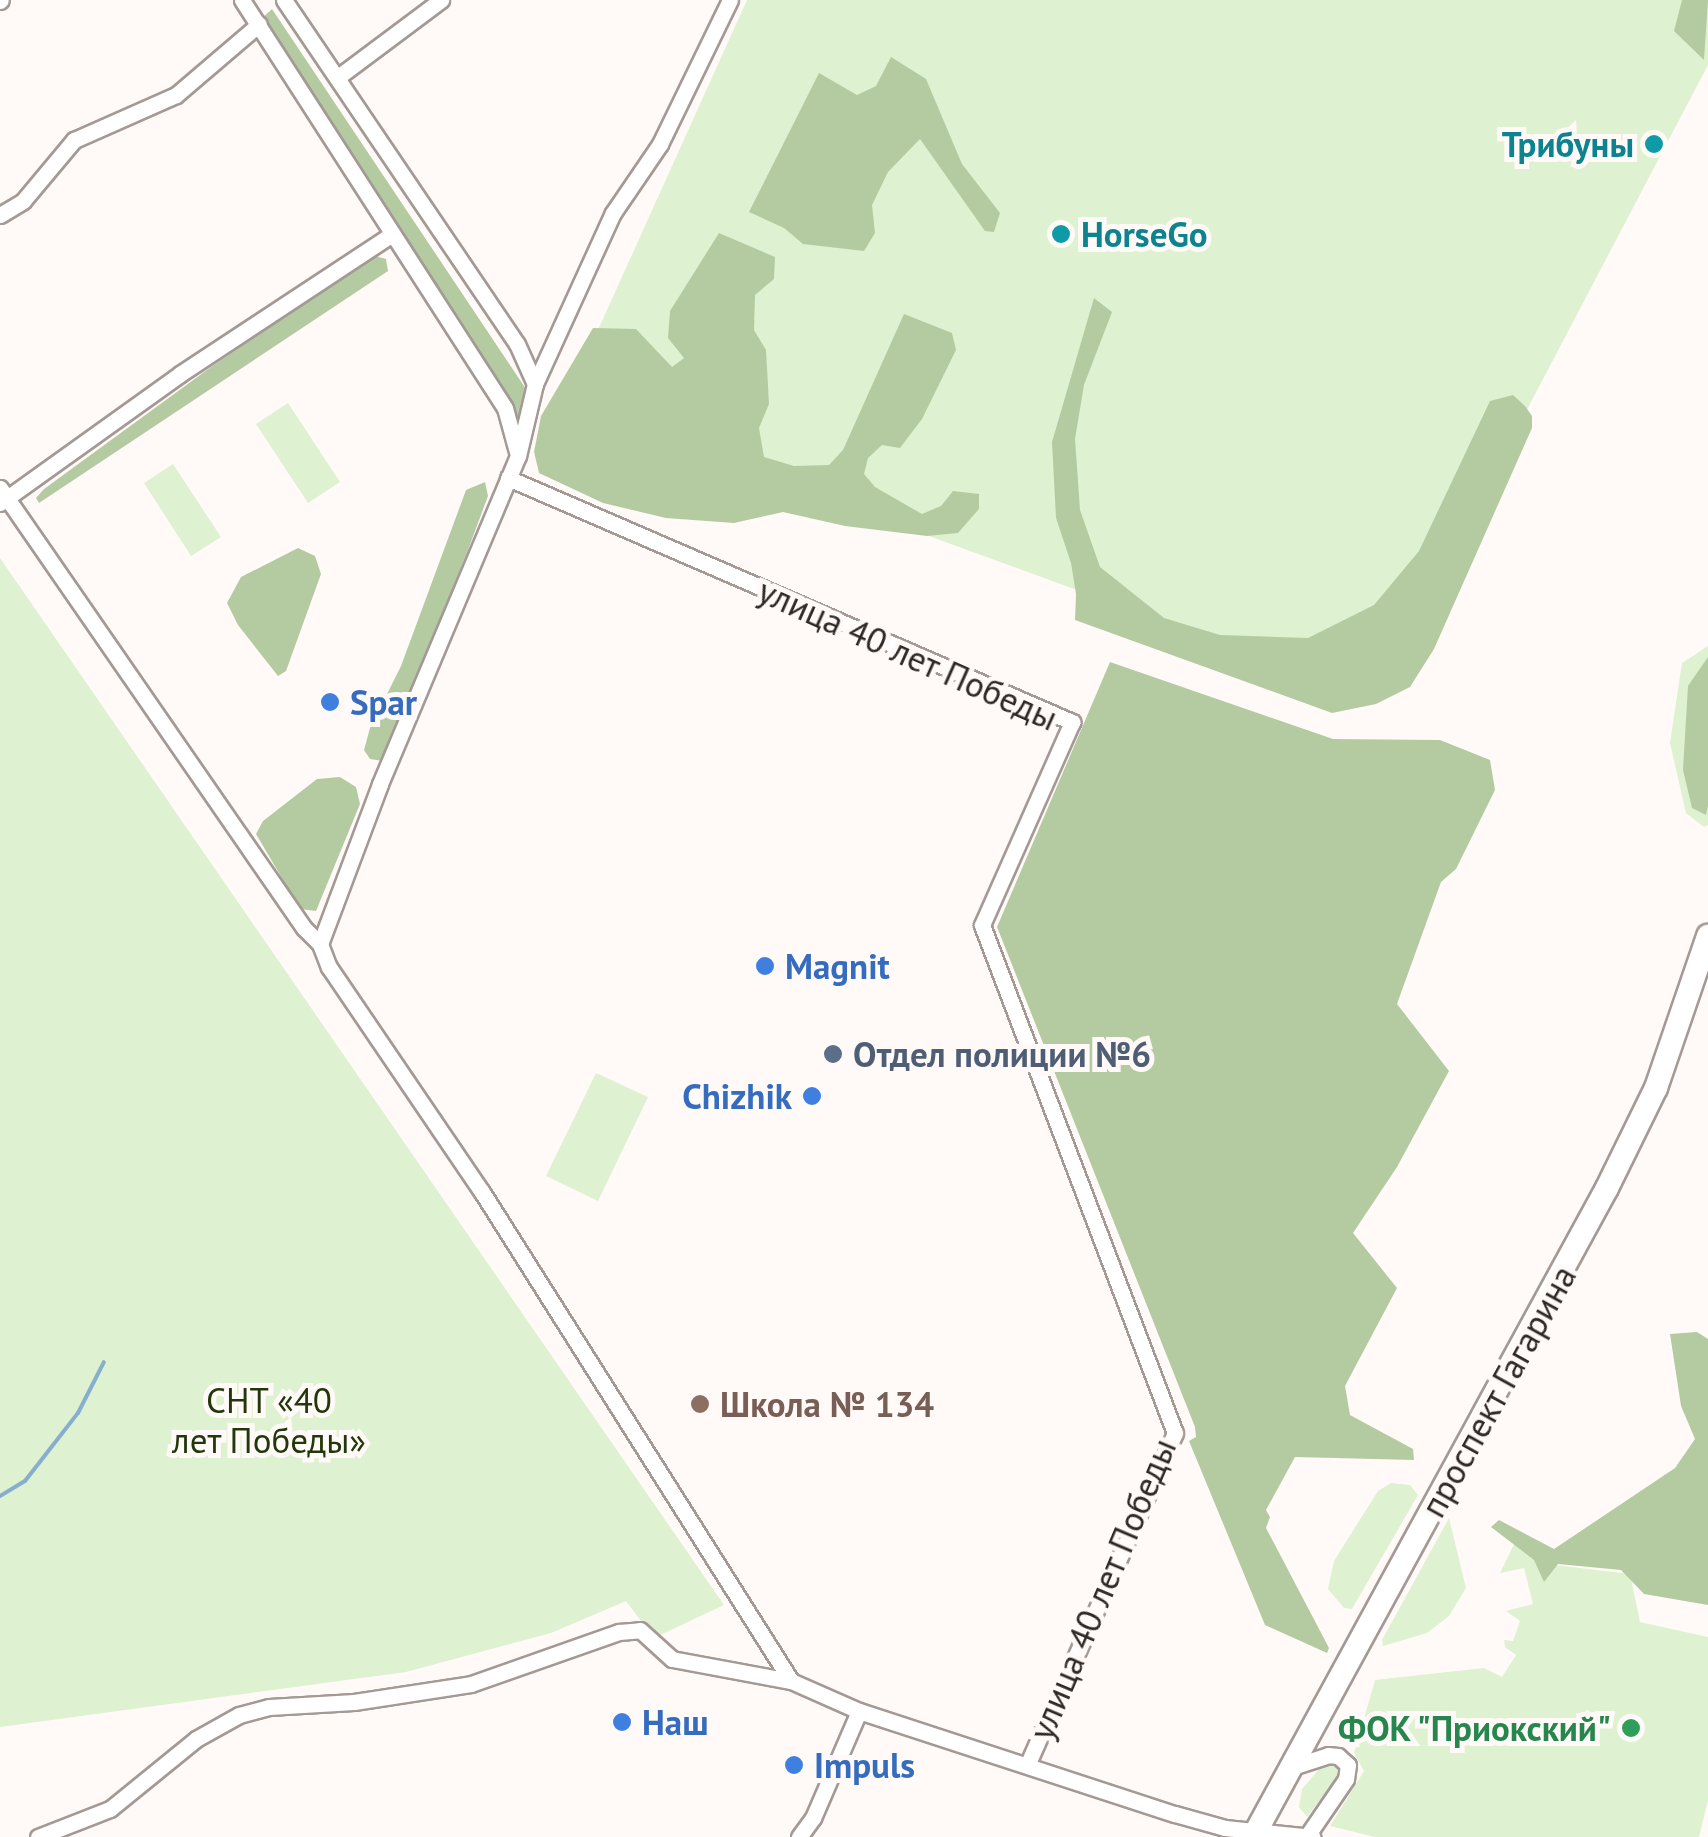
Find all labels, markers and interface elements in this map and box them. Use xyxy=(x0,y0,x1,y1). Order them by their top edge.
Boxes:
place label: Трибуны xyxy=(1502,123,1634,165)
marker: Трибуны xyxy=(1643,133,1665,155)
place label: HorseGo xyxy=(1081,213,1208,255)
marker: HorseGo xyxy=(1050,223,1072,245)
street label: улица 40 лет Победы xyxy=(751,569,1065,739)
place label: Spar xyxy=(350,681,417,723)
marker: Spar xyxy=(319,691,341,713)
place label: Magnit xyxy=(785,945,890,987)
marker: Magnit xyxy=(754,955,776,977)
place label: Отдел полиции №6 xyxy=(853,1033,1151,1075)
marker: Отдел полиции №6 xyxy=(822,1043,844,1065)
place label: Chizhik xyxy=(682,1075,792,1117)
marker: Chizhik xyxy=(801,1085,823,1107)
street label: проспект Гагарина xyxy=(1411,1257,1585,1525)
park label: СНТ «40 лет Победы» xyxy=(171,1379,367,1461)
place label: Школа № 134 xyxy=(720,1383,934,1425)
marker: Школа № 134 xyxy=(689,1393,711,1415)
street label: улица 40 лет Победы xyxy=(1019,1432,1185,1746)
place label: Наш xyxy=(642,1701,709,1743)
place label: ФОК "Приокский" xyxy=(1335,1707,1611,1749)
marker: Наш xyxy=(611,1711,633,1733)
marker: ФОК "Приокский" xyxy=(1620,1717,1642,1739)
place label: Impuls xyxy=(814,1744,915,1786)
marker: Impuls xyxy=(783,1754,805,1776)

